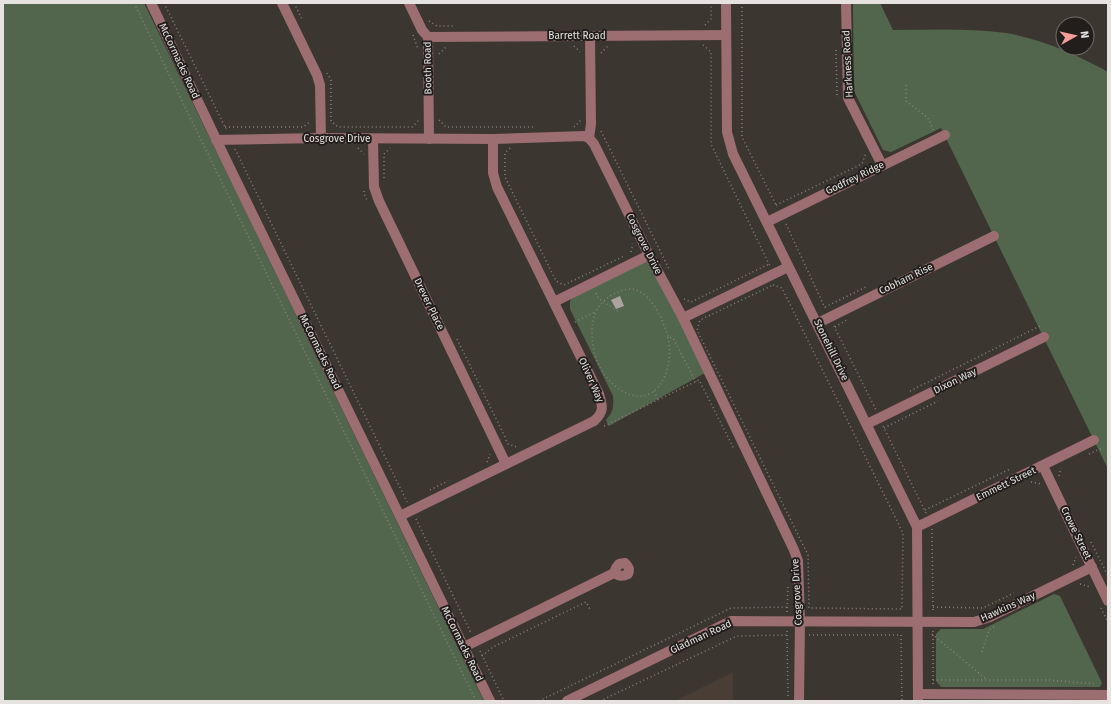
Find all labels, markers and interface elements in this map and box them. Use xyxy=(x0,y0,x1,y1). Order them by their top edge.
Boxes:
north arrow xyxy=(1055,16,1095,56)
street label: McCormacks Road xyxy=(156,21,202,101)
street label: Barrett Road xyxy=(548,30,606,42)
street label: Harkness Road xyxy=(840,30,856,98)
text: N xyxy=(1077,30,1091,39)
street label: Booth Road xyxy=(422,41,434,95)
street label: Cosgrove Drive xyxy=(304,133,370,145)
street label: Godfrey Ridge xyxy=(824,159,886,197)
street label: Cosgrove Drive xyxy=(623,211,665,277)
street label: Cobham Rise xyxy=(877,261,935,297)
street label: Drever Place xyxy=(411,276,447,332)
street label: McCormacks Road xyxy=(297,313,343,391)
street label: Stonehill Drive xyxy=(811,317,851,383)
street label: Oliver Way xyxy=(576,356,606,404)
street label: Dixon Way xyxy=(931,365,979,397)
street label: Emmett Street xyxy=(974,464,1038,504)
street label: Crowe Street xyxy=(1058,505,1094,562)
street label: Cosgrove Drive xyxy=(789,558,805,626)
street label: Hawkins Way xyxy=(979,590,1037,624)
street label: McCormacks Road xyxy=(439,605,485,683)
street label: Gladman Road xyxy=(668,618,734,656)

